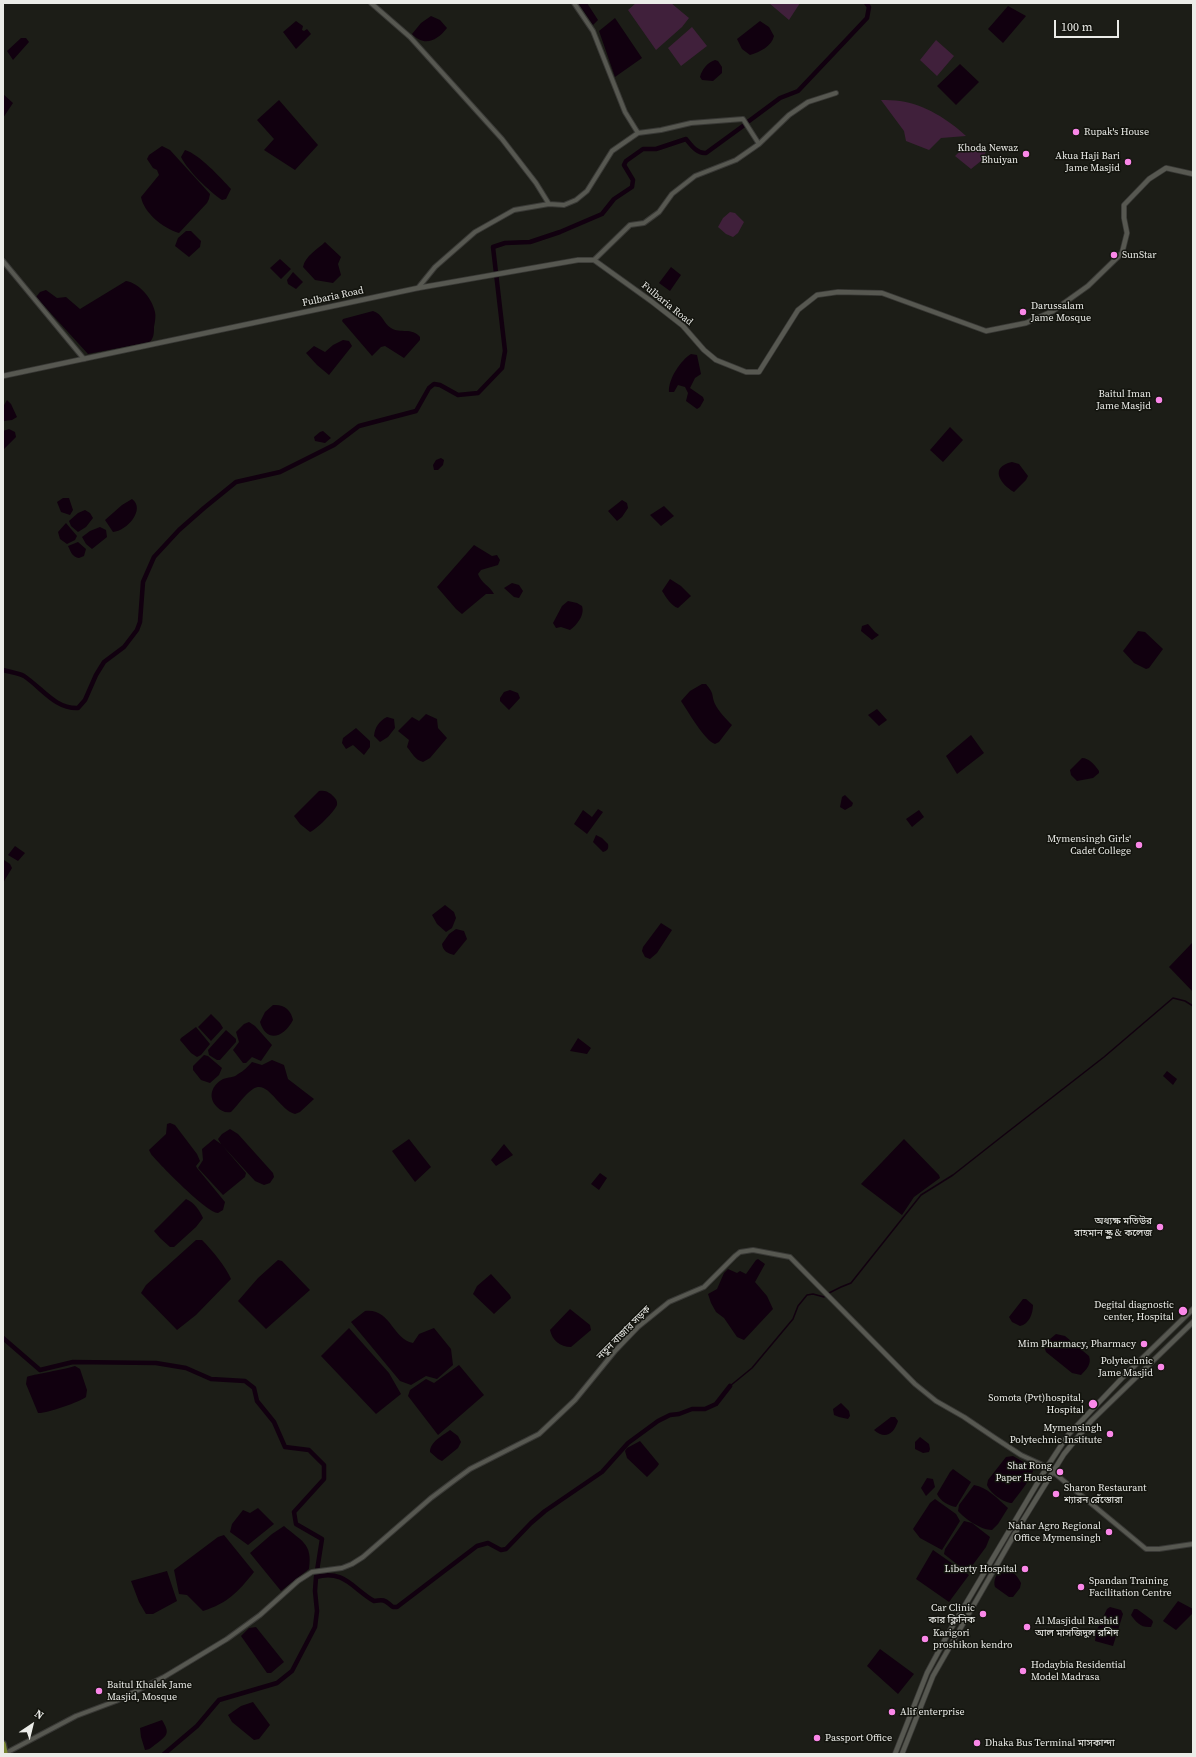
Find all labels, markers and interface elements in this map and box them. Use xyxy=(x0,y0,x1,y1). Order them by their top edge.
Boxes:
scale bar xyxy=(1056,12,1121,38)
text: 100 m xyxy=(1061,19,1093,35)
place label: Rupak's House xyxy=(1084,126,1149,138)
marker: Rupak's House xyxy=(1071,127,1081,137)
place label: Khoda Newaz Bhuiyan xyxy=(957,142,1018,166)
marker: Khoda Newaz Bhuiyan xyxy=(1021,149,1031,159)
place label: Akua Haji Bari Jame Masjid xyxy=(1055,150,1120,174)
marker: Akua Haji Bari Jame Masjid xyxy=(1123,157,1133,167)
place label: SunStar xyxy=(1122,249,1156,261)
marker: SunStar xyxy=(1109,250,1119,260)
street label: Fulbaria Road xyxy=(639,280,695,328)
street label: Fulbaria Road xyxy=(301,285,365,309)
place label: Darussalam Jame Mosque xyxy=(1031,300,1091,324)
marker: Darussalam Jame Mosque xyxy=(1018,307,1028,317)
place label: Baitul Iman Jame Masjid xyxy=(1096,388,1151,412)
marker: Baitul Iman Jame Masjid xyxy=(1154,395,1164,405)
place label: Mymensingh Girls' Cadet College xyxy=(1047,833,1131,856)
marker: Mymensingh Girls' Cadet College xyxy=(1134,840,1144,850)
place label: অধ্যক্ষ মতিউর রাহমান স্কুল & কলেজ xyxy=(1074,1215,1152,1238)
marker: অধ্যক্ষ মতিউর রাহমান স্কুল & কলেজ xyxy=(1155,1222,1165,1232)
place label: Degital diagnostic center, Hospital xyxy=(1094,1299,1174,1322)
street label: নতুন বাজার সড়ক xyxy=(595,1304,653,1362)
marker: Degital diagnostic center, Hospital xyxy=(1177,1305,1189,1317)
place label: Mim Pharmacy, Pharmacy xyxy=(1018,1338,1136,1350)
marker: Mim Pharmacy, Pharmacy xyxy=(1139,1339,1149,1349)
place label: Polytechnic Jame Masjid xyxy=(1098,1355,1153,1378)
marker: Polytechnic Jame Masjid xyxy=(1156,1362,1166,1372)
place label: Somota (Pvt)hospital, Hospital xyxy=(988,1392,1084,1416)
marker: Somota (Pvt)hospital, Hospital xyxy=(1087,1398,1099,1410)
place label: Mymensingh Polytechnic Institute xyxy=(1010,1422,1102,1446)
marker: Mymensingh Polytechnic Institute xyxy=(1105,1429,1115,1439)
place label: Shat Rong Paper House xyxy=(995,1460,1052,1484)
marker: Shat Rong Paper House xyxy=(1055,1467,1065,1477)
place label: Sharon Restaurant শ্যারন রেঁস্তোরা xyxy=(1064,1482,1147,1506)
marker: Sharon Restaurant শ্যারন রেঁস্তোরা xyxy=(1051,1489,1061,1499)
place label: Nahar Agro Regional Office Mymensingh xyxy=(1008,1520,1101,1544)
marker: Nahar Agro Regional Office Mymensingh xyxy=(1104,1527,1114,1537)
place label: Liberty Hospital xyxy=(945,1563,1017,1575)
marker: Liberty Hospital xyxy=(1020,1564,1030,1574)
place label: Spandan Training Facilitation Centre xyxy=(1089,1575,1172,1598)
marker: Spandan Training Facilitation Centre xyxy=(1076,1582,1086,1592)
place label: Car Clinic কার ক্লিনিক xyxy=(929,1602,975,1626)
marker: Car Clinic কার ক্লিনিক xyxy=(978,1609,988,1619)
place label: Al Masjidul Rashid আল মাসজিদুল রশিদ xyxy=(1035,1615,1119,1638)
marker: Al Masjidul Rashid আল মাসজিদুল রশিদ xyxy=(1022,1622,1032,1632)
place label: Karigori proshikon kendro xyxy=(933,1627,1013,1650)
marker: Karigori proshikon kendro xyxy=(920,1634,930,1644)
place label: Hodaybia Residential Model Madrasa xyxy=(1031,1659,1126,1682)
marker: Hodaybia Residential Model Madrasa xyxy=(1018,1666,1028,1676)
place label: Baitul Khalek Jame Masjid, Mosque xyxy=(107,1679,192,1702)
marker: Baitul Khalek Jame Masjid, Mosque xyxy=(94,1686,104,1696)
north arrow xyxy=(12,1705,52,1745)
text: N xyxy=(32,1706,47,1723)
place label: Alif enterprise xyxy=(900,1706,965,1718)
marker: Alif enterprise xyxy=(887,1707,897,1717)
place label: Passport Office xyxy=(825,1732,892,1744)
marker: Passport Office xyxy=(812,1733,822,1743)
place label: Dhaka Bus Terminal মাসকান্দা xyxy=(985,1737,1115,1749)
marker: Dhaka Bus Terminal মাসকান্দা xyxy=(972,1738,982,1748)

